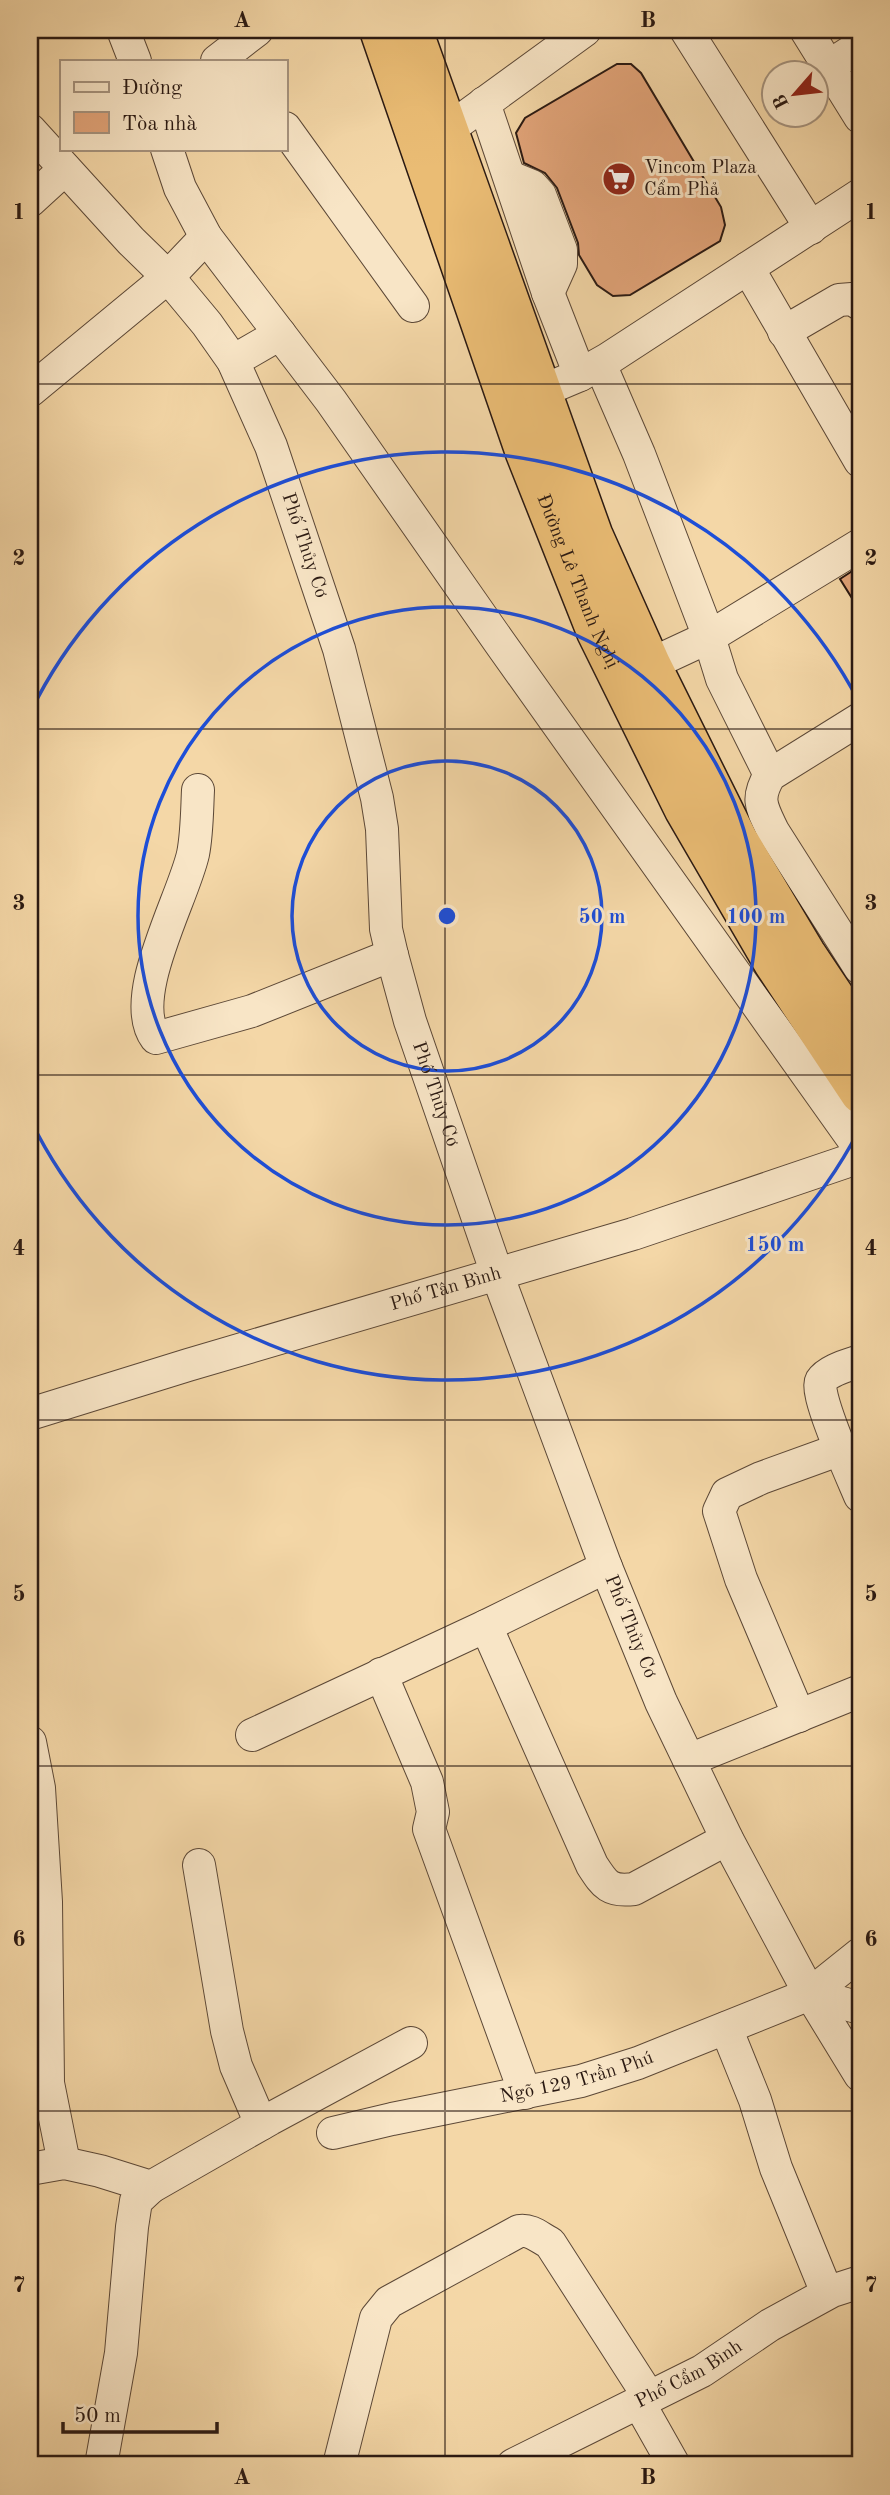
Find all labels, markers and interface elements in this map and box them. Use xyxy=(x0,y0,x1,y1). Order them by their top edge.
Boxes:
text: A xyxy=(233,9,251,32)
text: B xyxy=(640,9,656,32)
legend xyxy=(60,60,287,150)
north arrow xyxy=(760,60,830,130)
text: Đường xyxy=(122,78,183,99)
text: B xyxy=(771,90,794,111)
text: Tòa nhà xyxy=(122,114,197,135)
place label: Vincom Plaza Cẩm Phả xyxy=(644,159,757,200)
supermarket icon: Vincom Plaza Cẩm Phả xyxy=(600,160,638,198)
text: 1 xyxy=(12,201,26,224)
text: 1 xyxy=(864,201,878,224)
street label: Phố Thủy Cơ xyxy=(278,490,331,600)
street label: Đường Lê Thanh Nghị xyxy=(533,492,622,671)
text: 2 xyxy=(12,547,26,570)
text: 2 xyxy=(864,547,878,570)
text: 3 xyxy=(12,892,26,915)
text: 3 xyxy=(864,892,878,915)
centre of rings xyxy=(435,904,459,928)
text: 50 m xyxy=(578,907,626,928)
text: 100 m xyxy=(726,907,786,928)
street label: Phố Thủy Cơ xyxy=(408,1039,462,1149)
text: 150 m xyxy=(745,1235,805,1256)
text: 4 xyxy=(12,1237,26,1260)
text: 4 xyxy=(864,1237,878,1260)
street label: Phố Tân Bình xyxy=(388,1264,503,1314)
street label: Phố Thủy Cơ xyxy=(601,1572,660,1681)
text: 5 xyxy=(12,1583,26,1606)
text: 5 xyxy=(864,1583,878,1606)
text: 6 xyxy=(12,1928,26,1951)
text: 6 xyxy=(864,1928,878,1951)
street label: Ngõ 129 Trần Phú xyxy=(498,2048,656,2107)
text: 7 xyxy=(12,2274,26,2297)
text: 7 xyxy=(864,2274,878,2297)
street label: Phố Cẩm Bình xyxy=(633,2337,746,2412)
scale bar xyxy=(63,2390,217,2434)
text: 50 m xyxy=(74,2406,121,2427)
text: A xyxy=(233,2466,251,2489)
text: B xyxy=(640,2466,656,2489)

